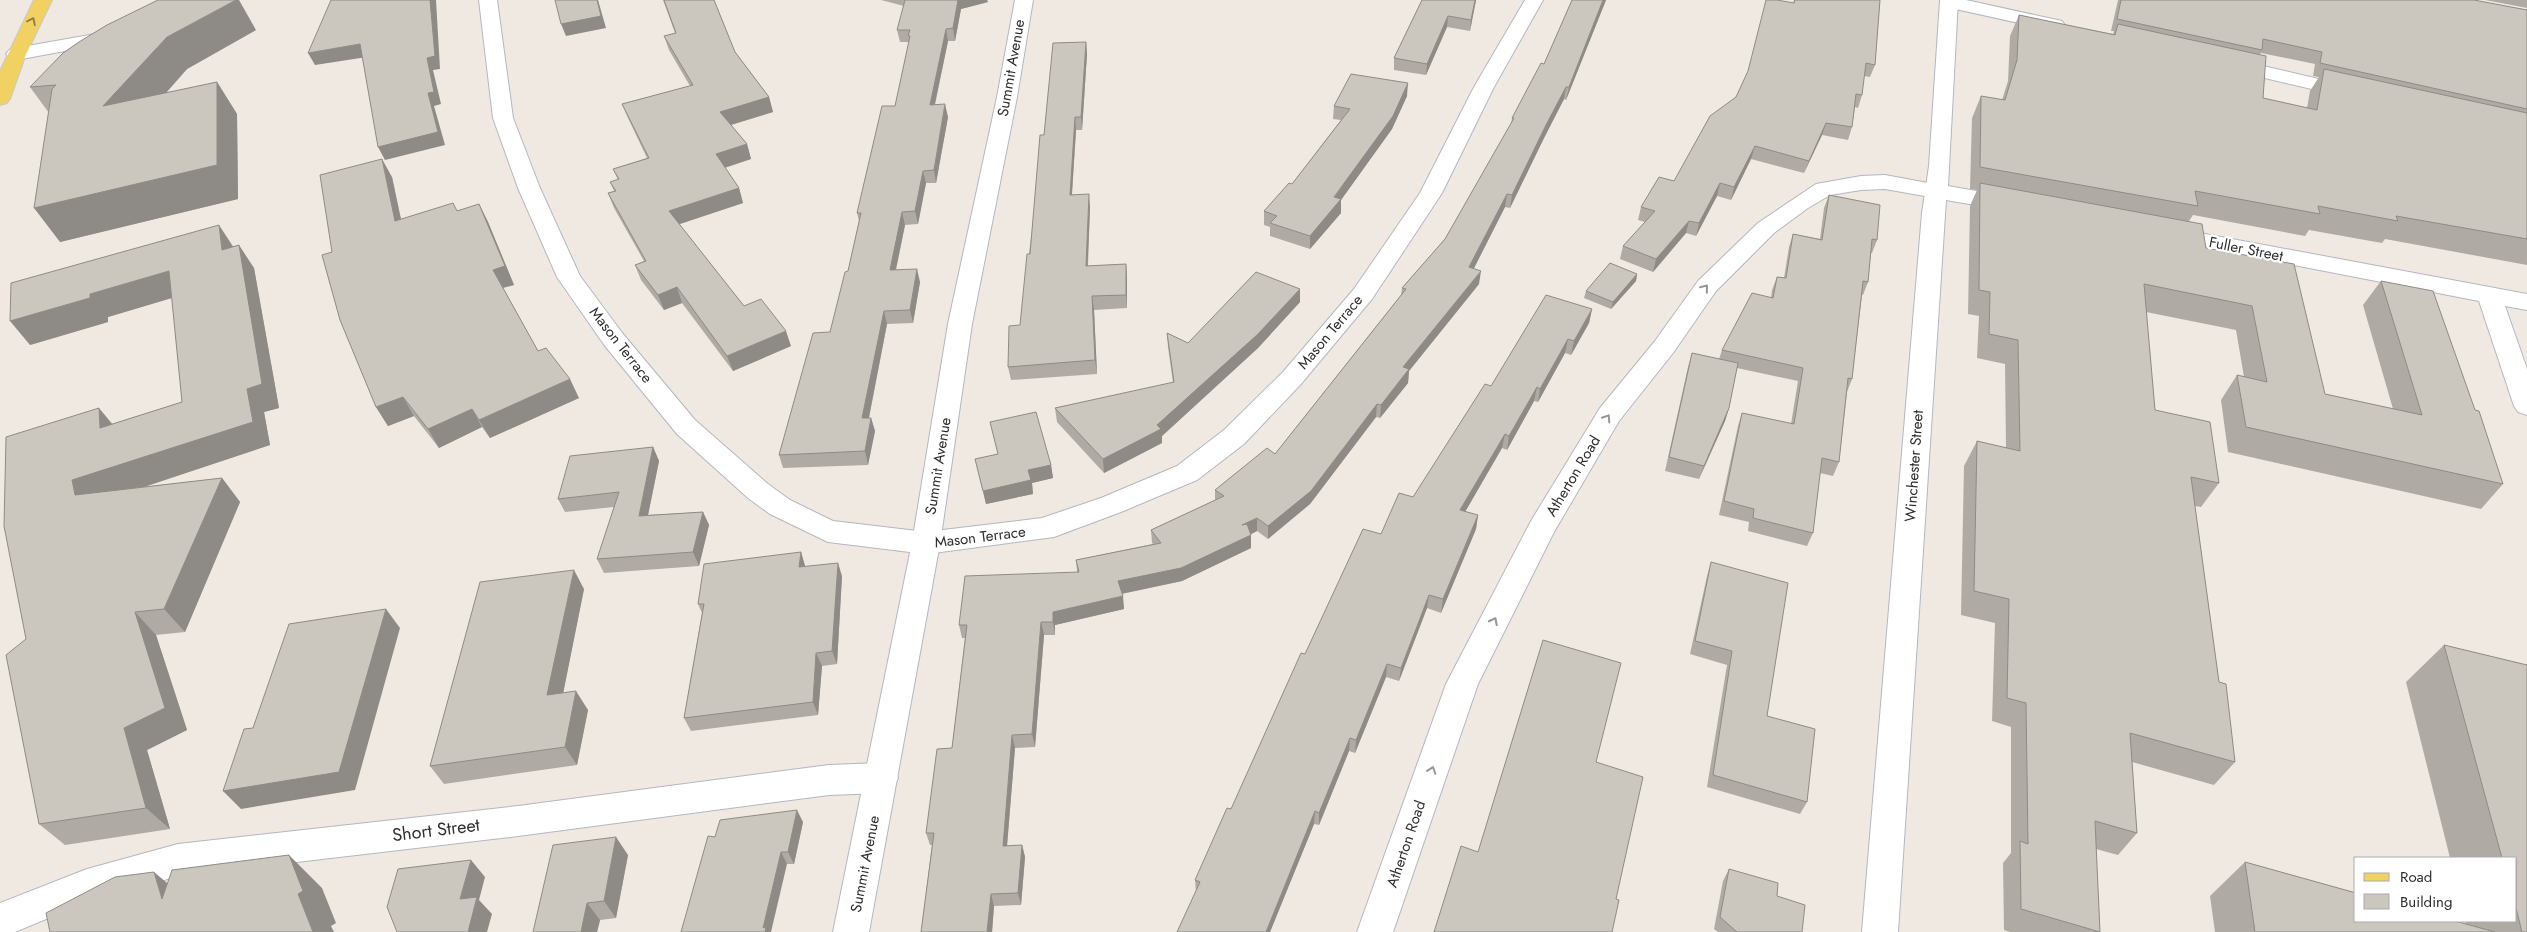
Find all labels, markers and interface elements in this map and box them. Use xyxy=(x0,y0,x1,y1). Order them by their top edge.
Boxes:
one-way arrow xyxy=(26,17,36,26)
street label: Summit Avenue xyxy=(992,17,1030,118)
street label: Fuller Street xyxy=(2207,231,2285,267)
one-way arrow xyxy=(1700,285,1709,294)
street label: Mason Terrace xyxy=(1292,290,1368,374)
street label: Mason Terrace xyxy=(584,302,658,388)
street label: Winchester Street xyxy=(1899,409,1929,523)
one-way arrow xyxy=(1601,414,1611,423)
street label: Summit Avenue xyxy=(919,416,957,516)
street label: Atherton Road xyxy=(1540,431,1606,521)
street label: Mason Terrace xyxy=(933,520,1027,553)
one-way arrow xyxy=(1488,617,1498,626)
one-way arrow xyxy=(1426,767,1436,775)
street label: Atherton Road xyxy=(1381,798,1431,890)
street label: Short Street xyxy=(391,812,482,848)
street label: Summit Avenue xyxy=(845,813,885,914)
legend xyxy=(2354,857,2517,922)
text: Road xyxy=(2400,866,2432,888)
text: Building xyxy=(2400,891,2452,913)

